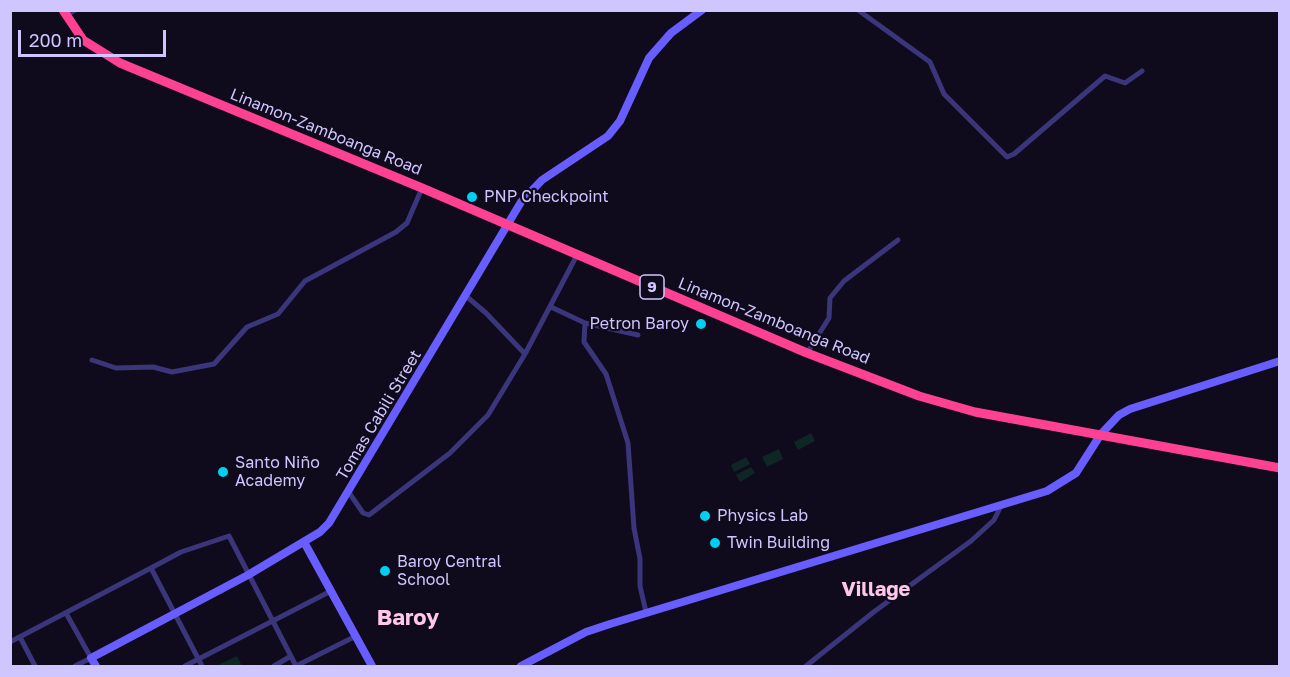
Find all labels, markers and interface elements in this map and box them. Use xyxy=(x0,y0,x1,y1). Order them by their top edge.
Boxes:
scale bar xyxy=(21,18,170,56)
text: 200 m xyxy=(29,29,82,51)
street label: Linamon-Zamboanga Road xyxy=(227,85,425,179)
place label: PNP Checkpoint xyxy=(484,187,609,207)
marker: PNP Checkpoint xyxy=(465,190,479,204)
street label: Linamon-Zamboanga Road xyxy=(675,274,873,368)
road number: 9 xyxy=(640,275,664,299)
place label: Petron Baroy xyxy=(589,314,689,334)
marker: Petron Baroy xyxy=(694,317,708,331)
street label: Tomas Cabili Street xyxy=(333,346,425,484)
place label: Santo Niño Academy xyxy=(235,453,320,491)
marker: Santo Niño Academy xyxy=(216,465,230,479)
place label: Physics Lab xyxy=(717,506,808,526)
marker: Physics Lab xyxy=(698,509,712,523)
place label: Twin Building xyxy=(727,533,830,553)
marker: Twin Building xyxy=(708,536,722,550)
place label: Baroy Central School xyxy=(397,552,502,590)
marker: Baroy Central School xyxy=(378,564,392,578)
district label: Village xyxy=(842,578,910,602)
district label: Baroy xyxy=(377,605,439,631)

